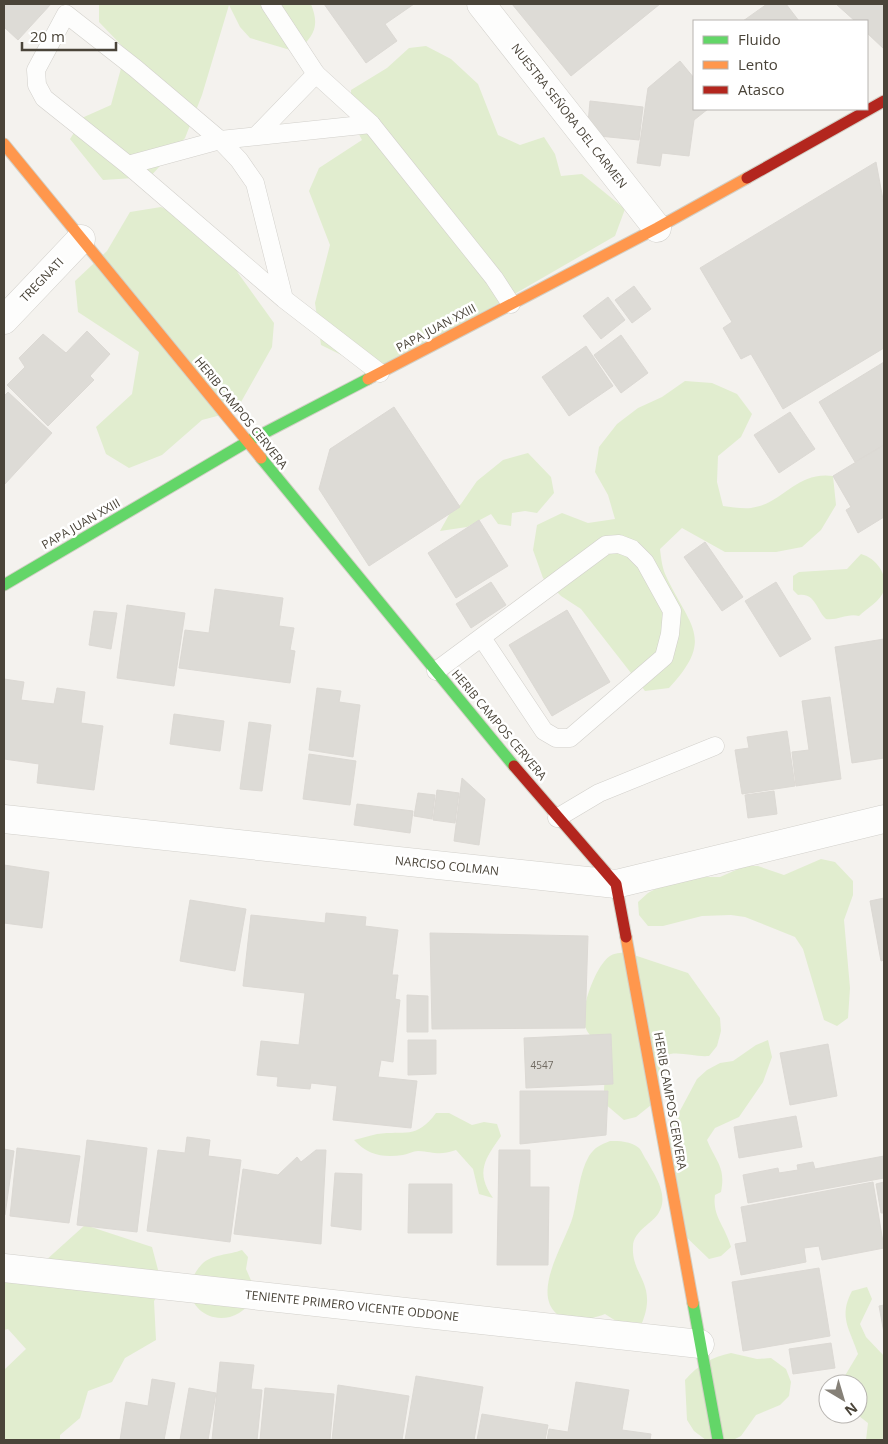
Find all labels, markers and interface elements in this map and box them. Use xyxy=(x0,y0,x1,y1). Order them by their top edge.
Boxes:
scale bar xyxy=(22,20,116,52)
legend xyxy=(693,20,868,110)
text: 20 m xyxy=(30,26,65,46)
text: Fluido xyxy=(738,29,781,49)
street label: NUESTRA SEÑORA DEL CARMEN xyxy=(508,40,631,192)
text: Lento xyxy=(738,54,778,74)
text: Atasco xyxy=(738,79,785,99)
street label: TREGNATI xyxy=(16,254,67,306)
street label: PAPA JUAN XXIII xyxy=(393,299,479,356)
street label: HERIB CAMPOS CERVERA xyxy=(191,353,292,473)
street label: PAPA JUAN XXIII xyxy=(38,494,123,553)
street label: HERIB CAMPOS CERVERA xyxy=(448,666,551,784)
street label: NARCISO COLMAN xyxy=(394,852,500,879)
street label: HERIB CAMPOS CERVERA xyxy=(650,1031,691,1172)
house number: 4547 xyxy=(531,1058,554,1072)
street label: TENIENTE PRIMERO VICENTE ODDONE xyxy=(244,1286,460,1325)
north arrow xyxy=(818,1374,868,1424)
text: N xyxy=(841,1399,862,1421)

